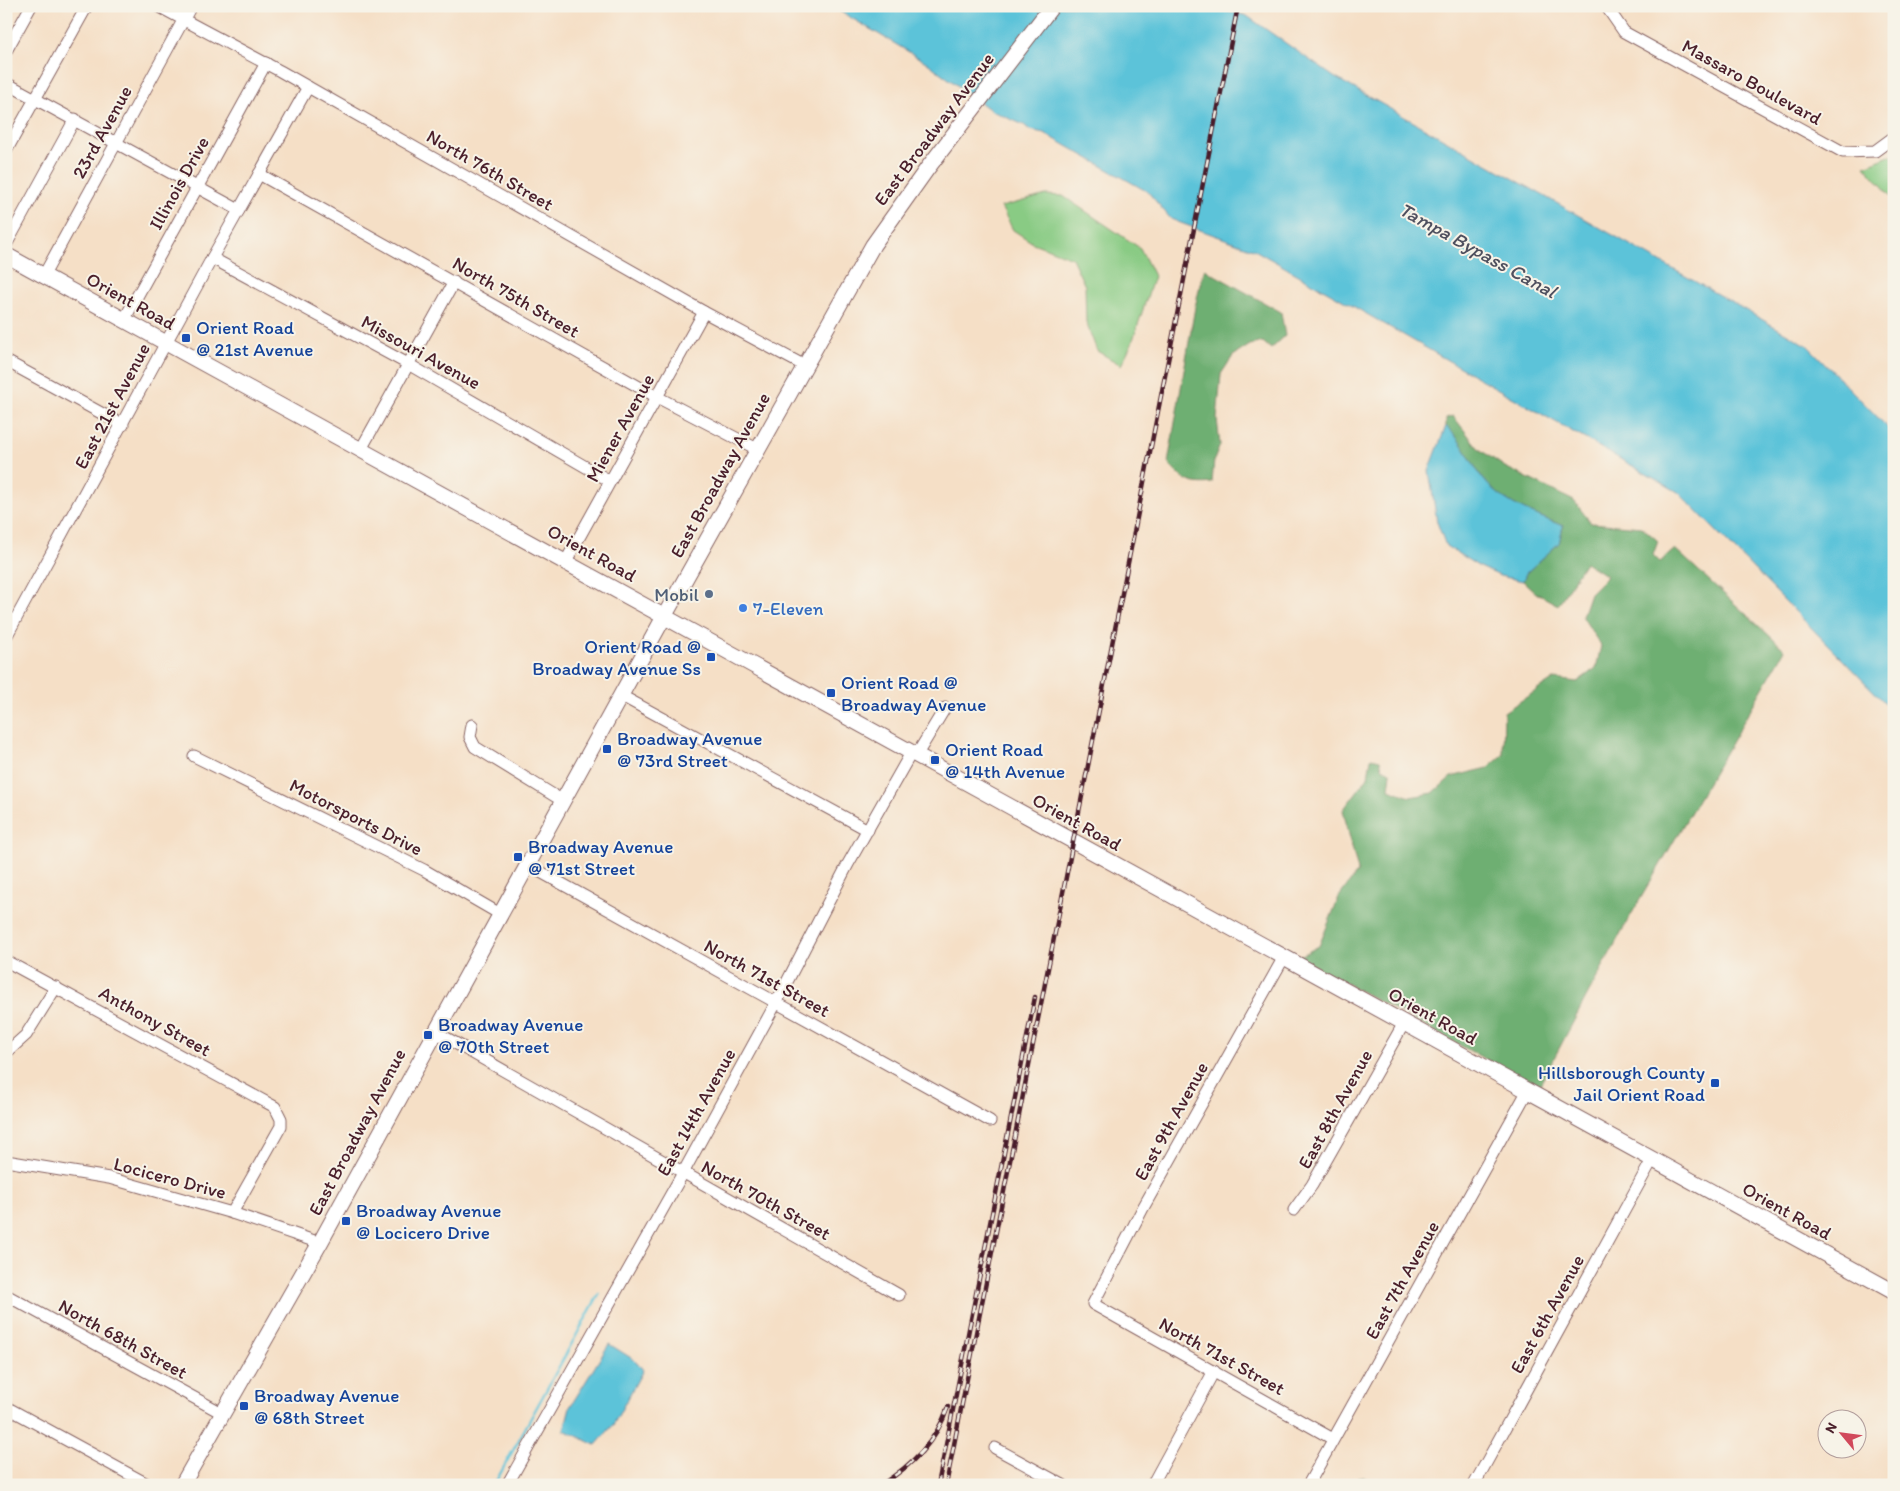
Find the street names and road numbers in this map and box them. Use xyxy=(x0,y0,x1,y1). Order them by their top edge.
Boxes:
street label: Massaro Boulevard xyxy=(1678,34,1826,130)
street label: East Broadway Avenue xyxy=(869,48,999,210)
street label: 23rd Avenue xyxy=(67,82,137,182)
street label: North 76th Street xyxy=(422,124,558,216)
street label: Illinois Drive xyxy=(144,132,214,234)
street label: North 75th Street xyxy=(448,251,584,343)
street label: Orient Road xyxy=(82,267,180,335)
street label: Missouri Avenue xyxy=(357,310,485,394)
street label: East 21st Avenue xyxy=(69,339,155,473)
street label: Miener Avenue xyxy=(581,370,659,486)
street label: East Broadway Avenue xyxy=(665,388,775,562)
street label: Orient Road xyxy=(543,519,641,587)
street label: Motorsports Drive xyxy=(286,774,426,860)
street label: Orient Road xyxy=(1028,788,1126,856)
street label: North 71st Street xyxy=(700,934,834,1022)
street label: Anthony Street xyxy=(95,981,215,1061)
street label: Orient Road xyxy=(1384,982,1482,1050)
street label: East 14th Avenue xyxy=(651,1044,741,1180)
street label: East Broadway Avenue xyxy=(303,1045,411,1219)
street label: East 8th Avenue xyxy=(1293,1045,1377,1173)
street label: East 9th Avenue xyxy=(1129,1058,1213,1184)
street label: Locicero Drive xyxy=(111,1152,229,1204)
street label: North 70th Street xyxy=(697,1155,835,1245)
street label: Orient Road xyxy=(1738,1177,1836,1245)
street label: East 7th Avenue xyxy=(1360,1217,1444,1343)
street label: East 6th Avenue xyxy=(1505,1251,1589,1377)
street label: North 68th Street xyxy=(55,1294,191,1384)
street label: North 71st Street xyxy=(1155,1312,1289,1400)

